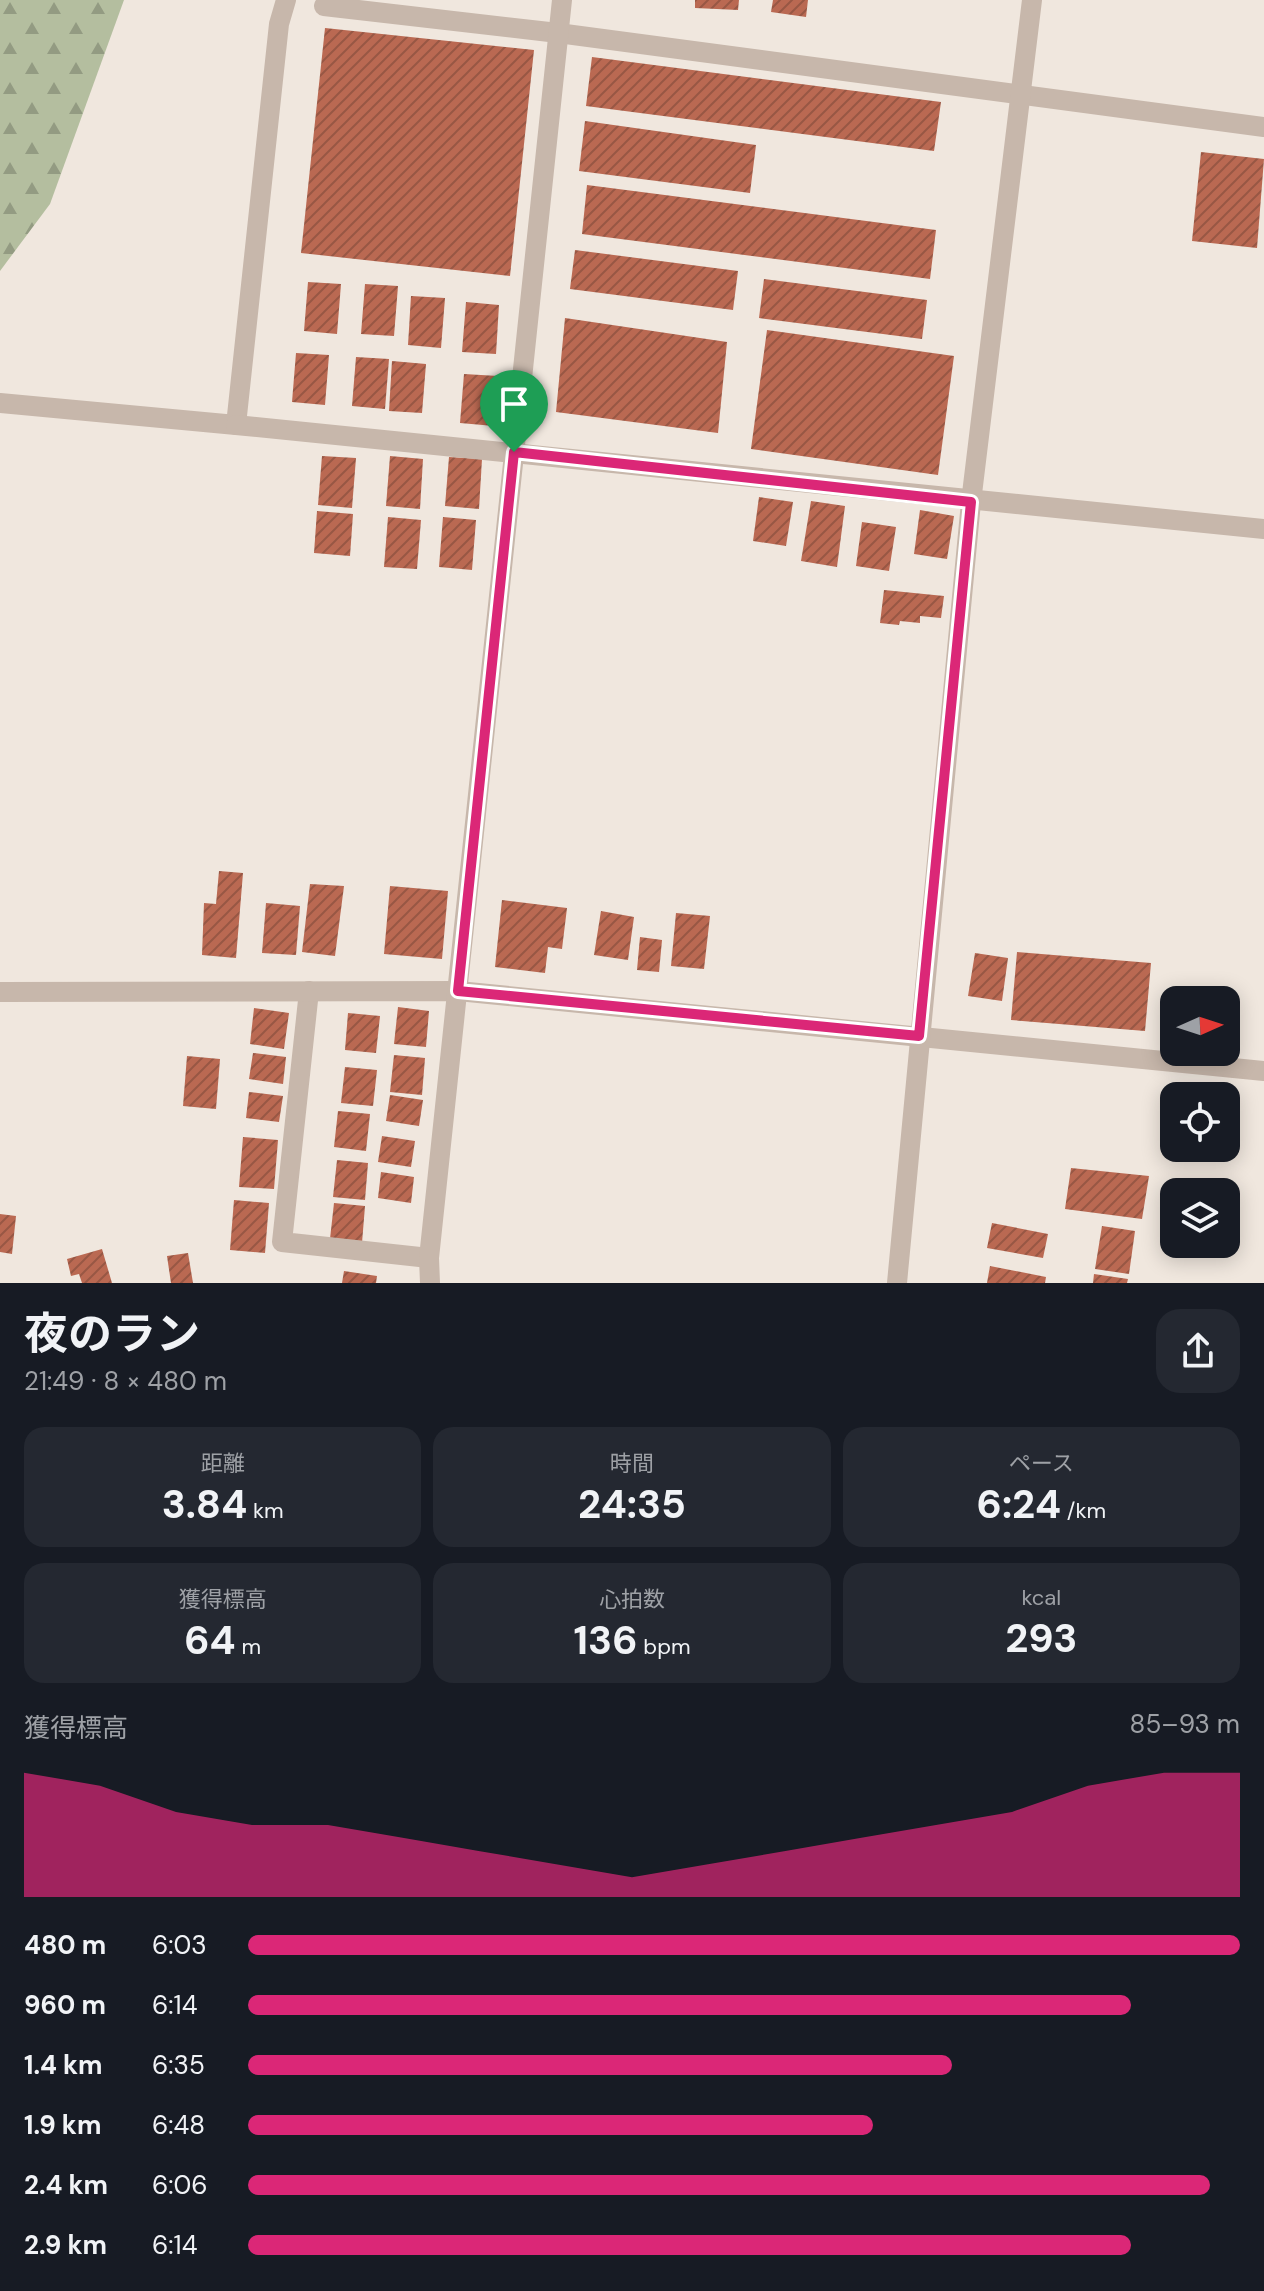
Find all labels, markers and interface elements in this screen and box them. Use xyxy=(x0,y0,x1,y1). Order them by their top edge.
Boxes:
pin xyxy=(480,370,548,452)
icon: arrive xyxy=(492,382,536,426)
north arrow xyxy=(1160,986,1240,1066)
map controls xyxy=(1160,986,1240,1258)
button: locate xyxy=(1160,1082,1240,1162)
button: layers xyxy=(1160,1178,1240,1258)
text: 夜のラン xyxy=(24,1305,200,1363)
button: share xyxy=(1156,1309,1240,1393)
text: 21:49 · 8 × 480 m xyxy=(24,1364,227,1398)
text: 距離 xyxy=(201,1449,245,1478)
text: 時間 xyxy=(610,1449,654,1478)
text: ペース xyxy=(1009,1449,1074,1478)
text: 3.84 xyxy=(162,1478,247,1530)
text: 24:35 xyxy=(578,1478,686,1530)
text: 6:24 xyxy=(977,1478,1061,1530)
text: km xyxy=(247,1496,284,1525)
text: /km xyxy=(1061,1496,1106,1525)
text: kcal xyxy=(1021,1583,1061,1612)
text: 獲得標高 xyxy=(179,1585,267,1614)
text: 心拍数 xyxy=(599,1585,665,1614)
text: 293 xyxy=(1005,1612,1077,1664)
text: 64 xyxy=(184,1614,236,1666)
text: 136 xyxy=(573,1614,638,1666)
text: m xyxy=(236,1632,261,1661)
text: bpm xyxy=(638,1632,691,1661)
text: 85–93 m xyxy=(1130,1707,1240,1741)
text: 獲得標高 xyxy=(24,1711,128,1745)
text: 480 m xyxy=(24,1928,106,1962)
text: 6:03 xyxy=(152,1928,207,1962)
text: 960 m xyxy=(24,1988,106,2022)
text: 6:14 xyxy=(152,1988,197,2022)
text: 1.4 km xyxy=(24,2048,103,2082)
text: 6:35 xyxy=(152,2048,205,2082)
text: 1.9 km xyxy=(24,2108,101,2142)
text: 6:48 xyxy=(152,2108,205,2142)
text: 2.4 km xyxy=(24,2168,108,2202)
text: 6:06 xyxy=(152,2168,208,2202)
text: 2.9 km xyxy=(24,2228,107,2262)
text: 6:14 xyxy=(152,2228,197,2262)

